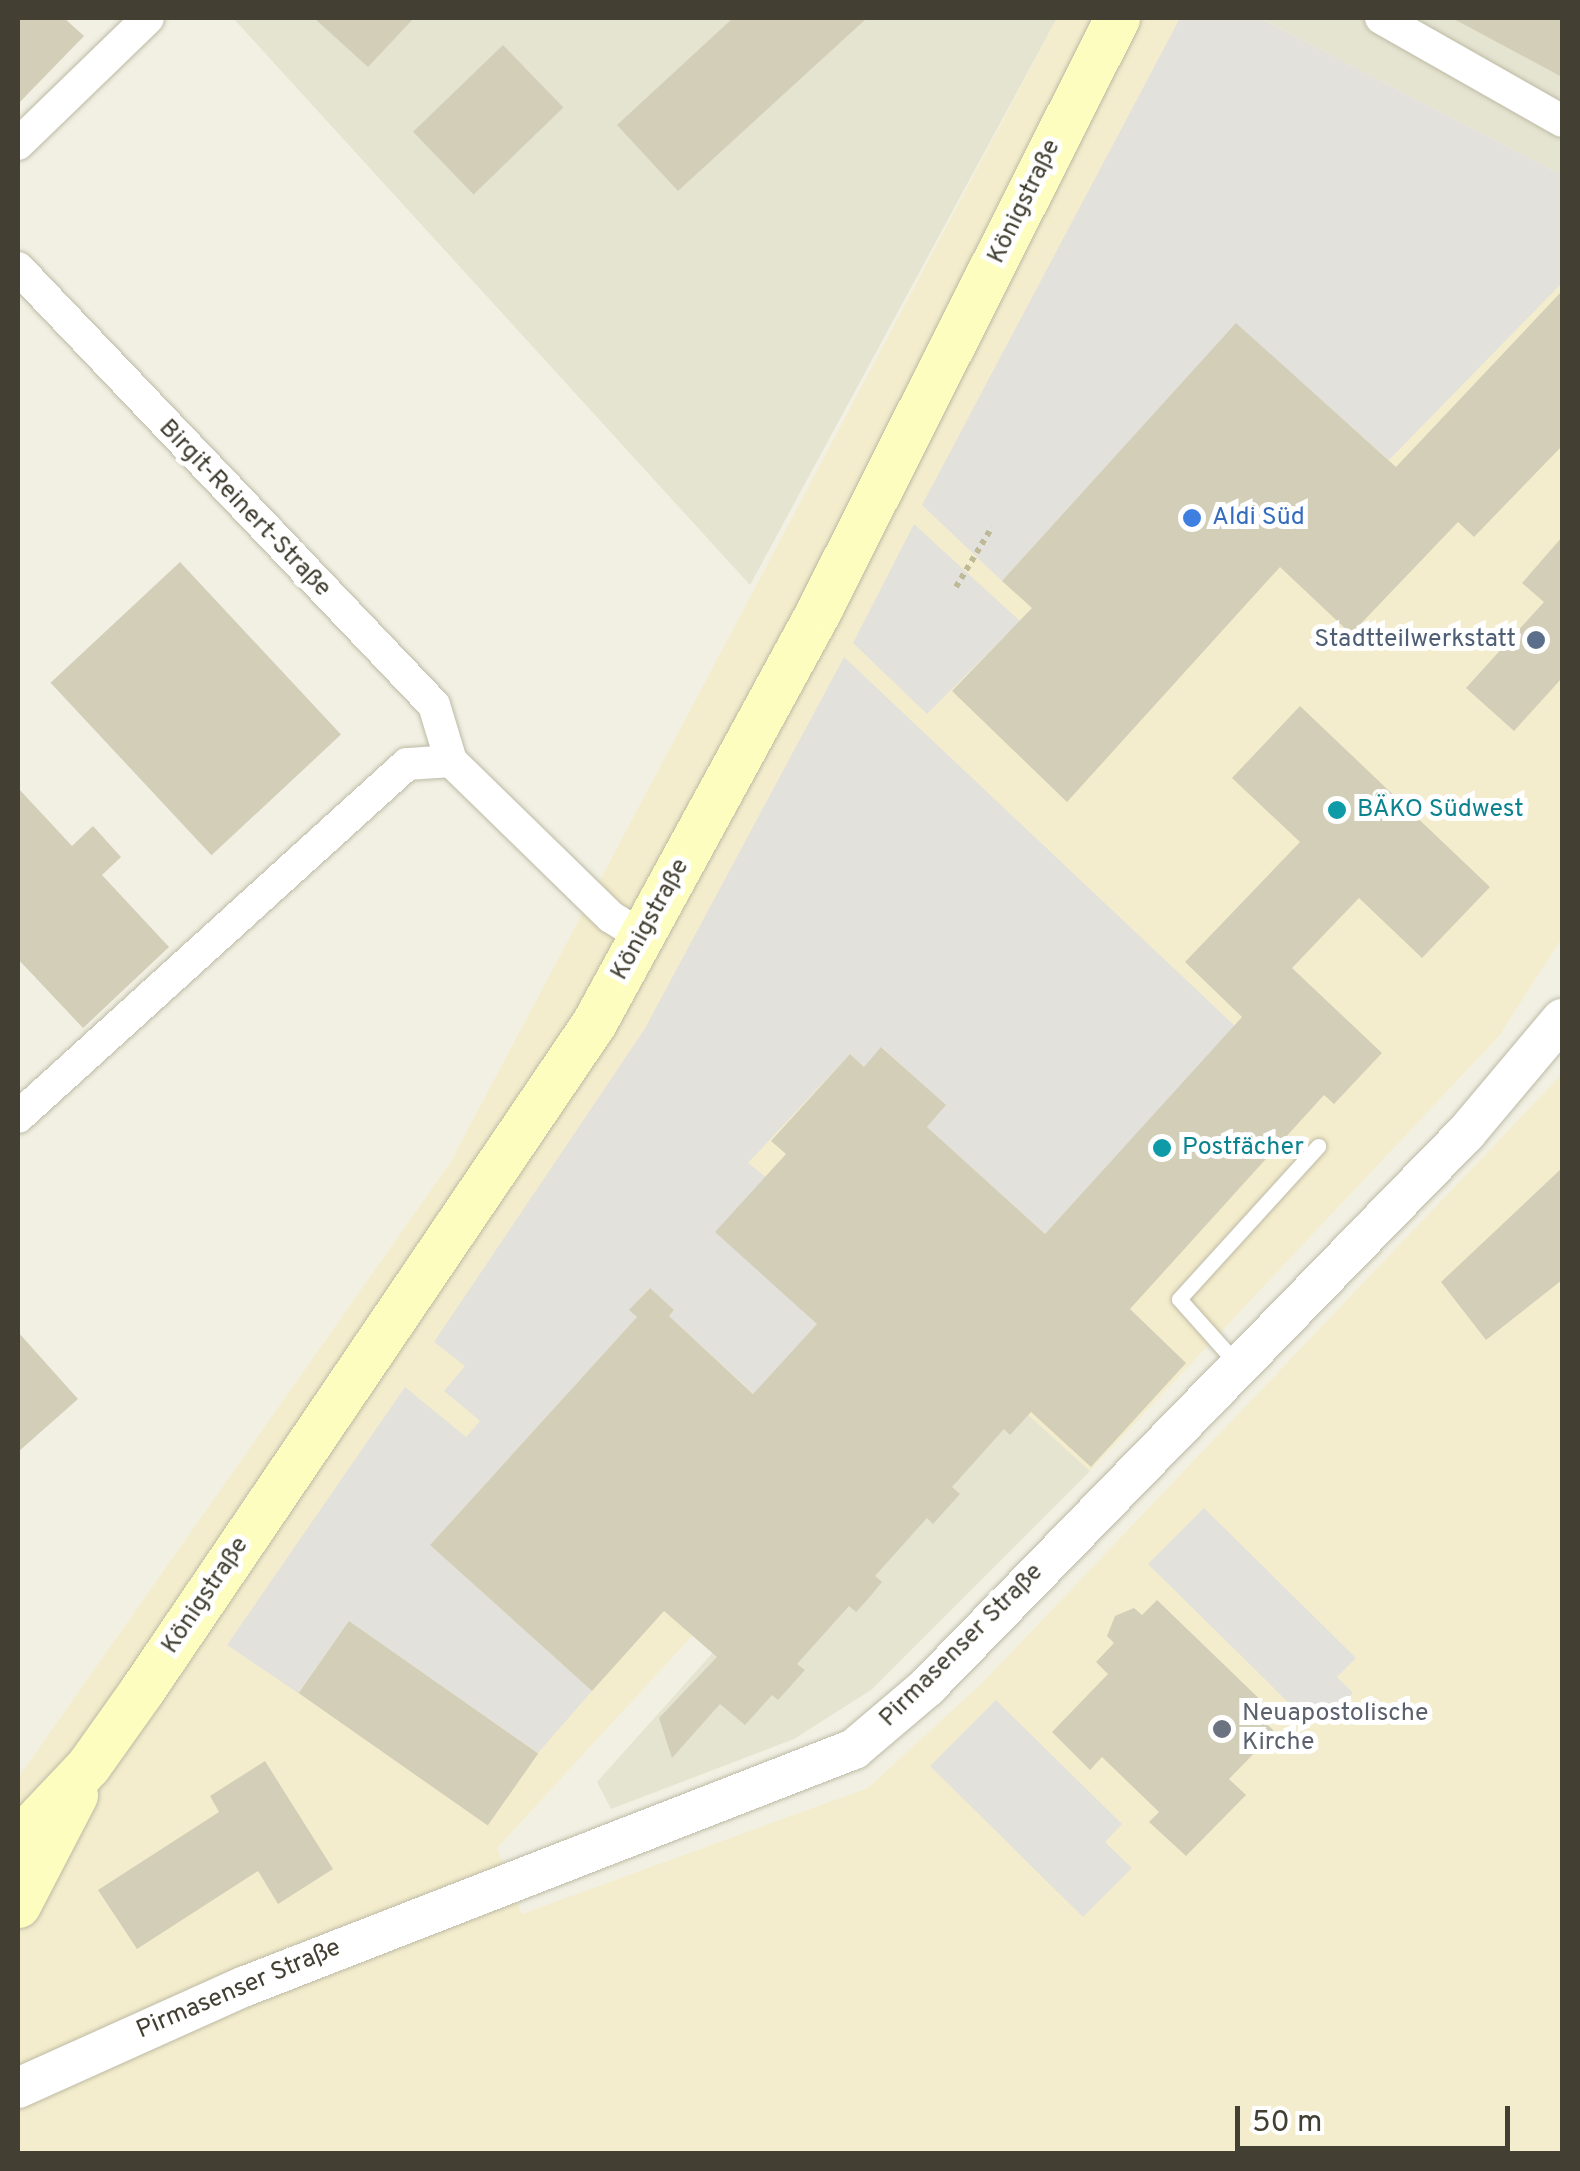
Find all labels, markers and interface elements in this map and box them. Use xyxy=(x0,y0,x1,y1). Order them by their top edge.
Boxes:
street label: Königstraße xyxy=(982,135,1068,269)
street label: Birgit-Reinert-Straße xyxy=(152,414,336,604)
place label: Aldi Süd xyxy=(1212,503,1305,533)
marker: Aldi Süd xyxy=(1181,507,1203,529)
place label: Stadtteilwerkstatt xyxy=(1314,625,1516,655)
marker: Stadtteilwerkstatt xyxy=(1525,629,1547,651)
place label: BÄKO Südwest xyxy=(1357,795,1524,825)
marker: BÄKO Südwest xyxy=(1326,799,1348,821)
street label: Königstraße xyxy=(605,854,697,986)
place label: Postfächer xyxy=(1182,1133,1304,1163)
marker: Postfächer xyxy=(1151,1137,1173,1159)
street label: Königstraße xyxy=(156,1532,256,1660)
street label: Pirmasenser Straße xyxy=(874,1558,1050,1734)
place label: Neuapostolische Kirche xyxy=(1242,1700,1429,1759)
marker: Neuapostolische Kirche xyxy=(1211,1718,1233,1740)
street label: Pirmasenser Straße xyxy=(132,1933,346,2047)
scale bar xyxy=(1240,2086,1515,2148)
text: 50 m xyxy=(1252,2105,1322,2142)

